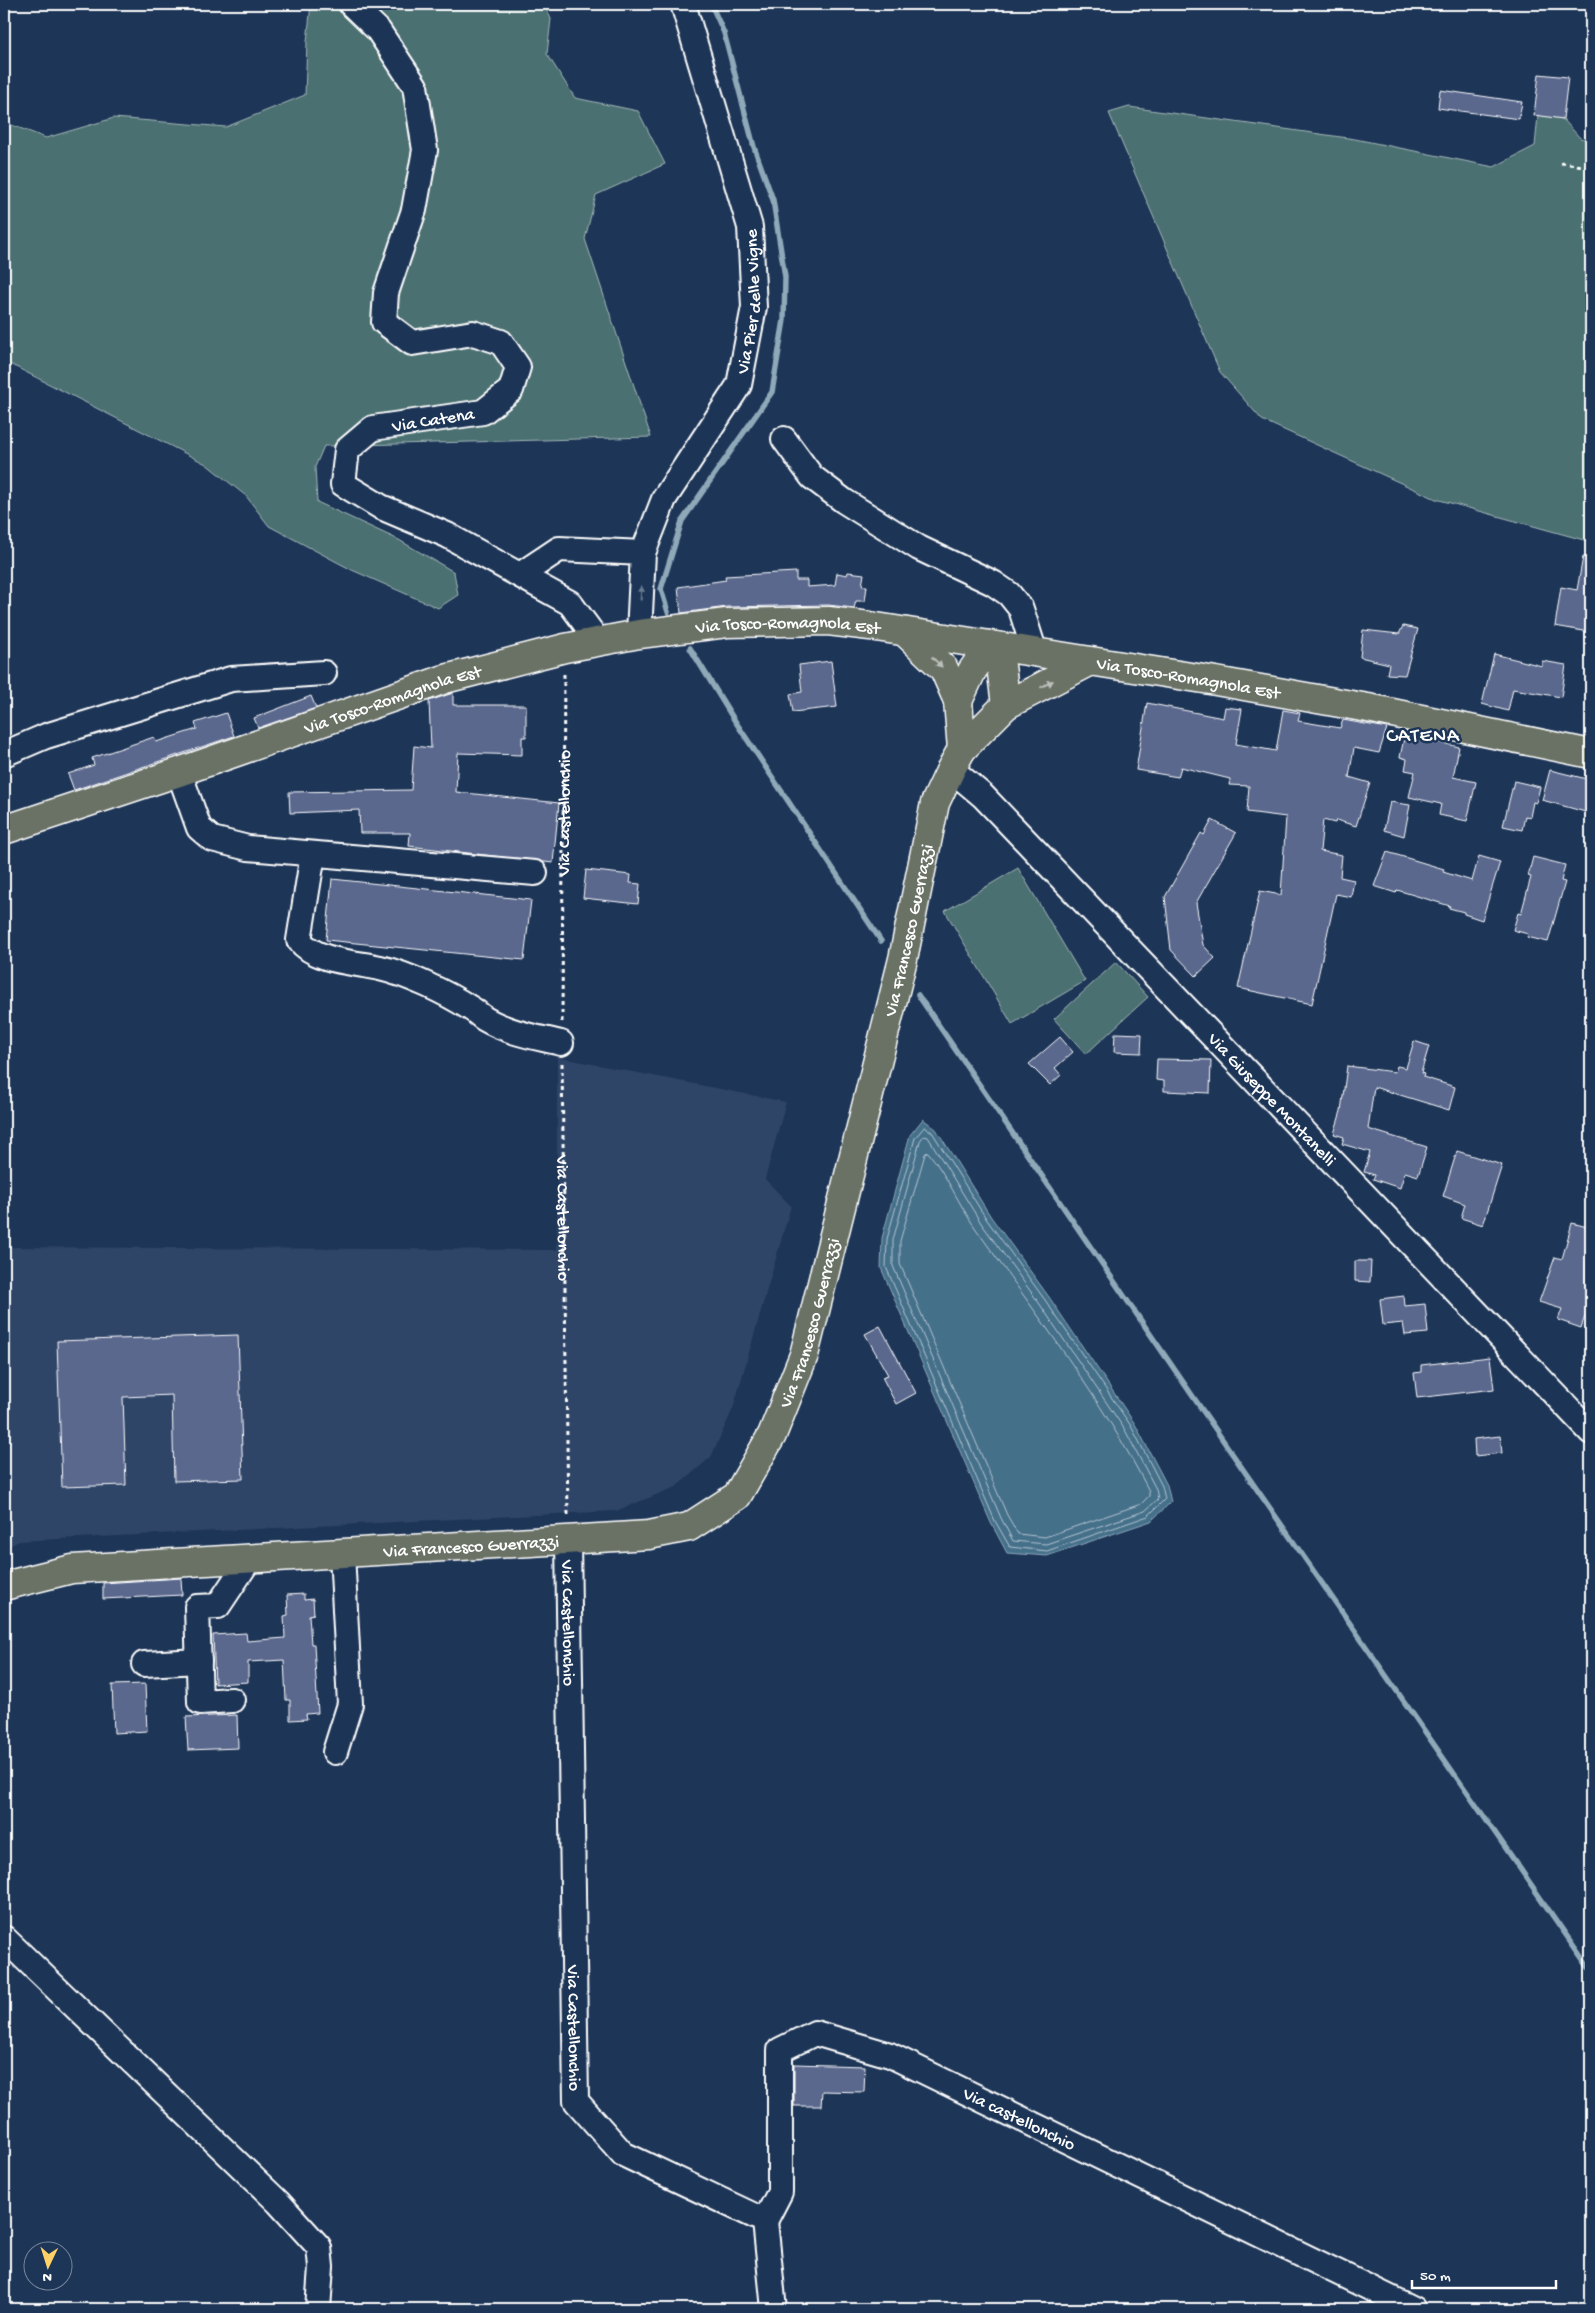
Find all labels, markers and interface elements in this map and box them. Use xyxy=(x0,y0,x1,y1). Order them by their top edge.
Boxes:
street label: Via Pier delle Vigne xyxy=(733,228,768,377)
street label: Via Catena xyxy=(390,404,477,438)
one-way arrow xyxy=(637,585,645,601)
street label: Via Tosco-Romagnola Est xyxy=(693,613,883,641)
street label: Via Tosco-Romagnola Est xyxy=(1094,654,1283,705)
one-way arrow xyxy=(931,656,943,668)
street label: Via Tosco-Romagnola Est xyxy=(301,662,485,741)
one-way arrow xyxy=(1041,679,1054,688)
district label: CATENA xyxy=(1386,726,1460,749)
street label: Via Castellonchio xyxy=(555,750,577,877)
street label: Via Francesco Guerrazzi xyxy=(881,842,939,1020)
street label: Via Giuseppe Montanelli xyxy=(1202,1029,1339,1172)
street label: Via Castellonchio xyxy=(550,1154,573,1281)
street label: Via Francesco Guerrazzi xyxy=(776,1236,846,1412)
street label: Via Francesco Guerrazzi xyxy=(382,1532,560,1564)
street label: Via Castellonchio xyxy=(555,1559,578,1686)
street label: Via Castellonchio xyxy=(561,1964,584,2091)
street label: Via castellonchio xyxy=(958,2084,1078,2156)
north arrow xyxy=(22,2240,72,2290)
scale bar xyxy=(1412,2258,1556,2290)
text: N xyxy=(42,2268,52,2285)
text: 50 m xyxy=(1420,2268,1451,2286)

